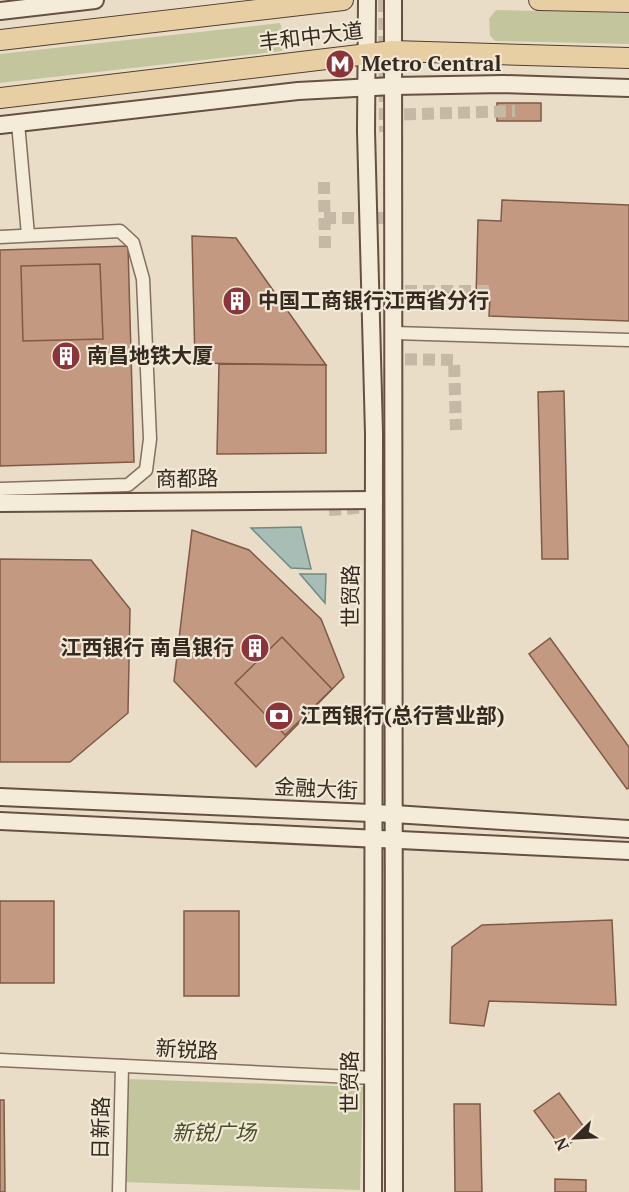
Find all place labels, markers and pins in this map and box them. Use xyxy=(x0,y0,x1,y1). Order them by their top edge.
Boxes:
metro station icon: Metro Central xyxy=(324,48,356,80)
place label: Metro Central xyxy=(361,49,502,77)
building icon: 中国工商银行江西省分行 xyxy=(221,285,253,317)
place label: 中国工商银行江西省分行 xyxy=(258,286,489,314)
building icon: 南昌地铁大厦 xyxy=(50,340,82,372)
place label: 南昌地铁大厦 xyxy=(87,341,213,369)
building icon: 江西银行 南昌银行 xyxy=(239,632,271,664)
place label: 江西银行 南昌银行 xyxy=(60,633,234,661)
bank icon: 江西银行(总行营业部) xyxy=(263,700,295,732)
place label: 江西银行(总行营业部) xyxy=(300,701,505,729)

